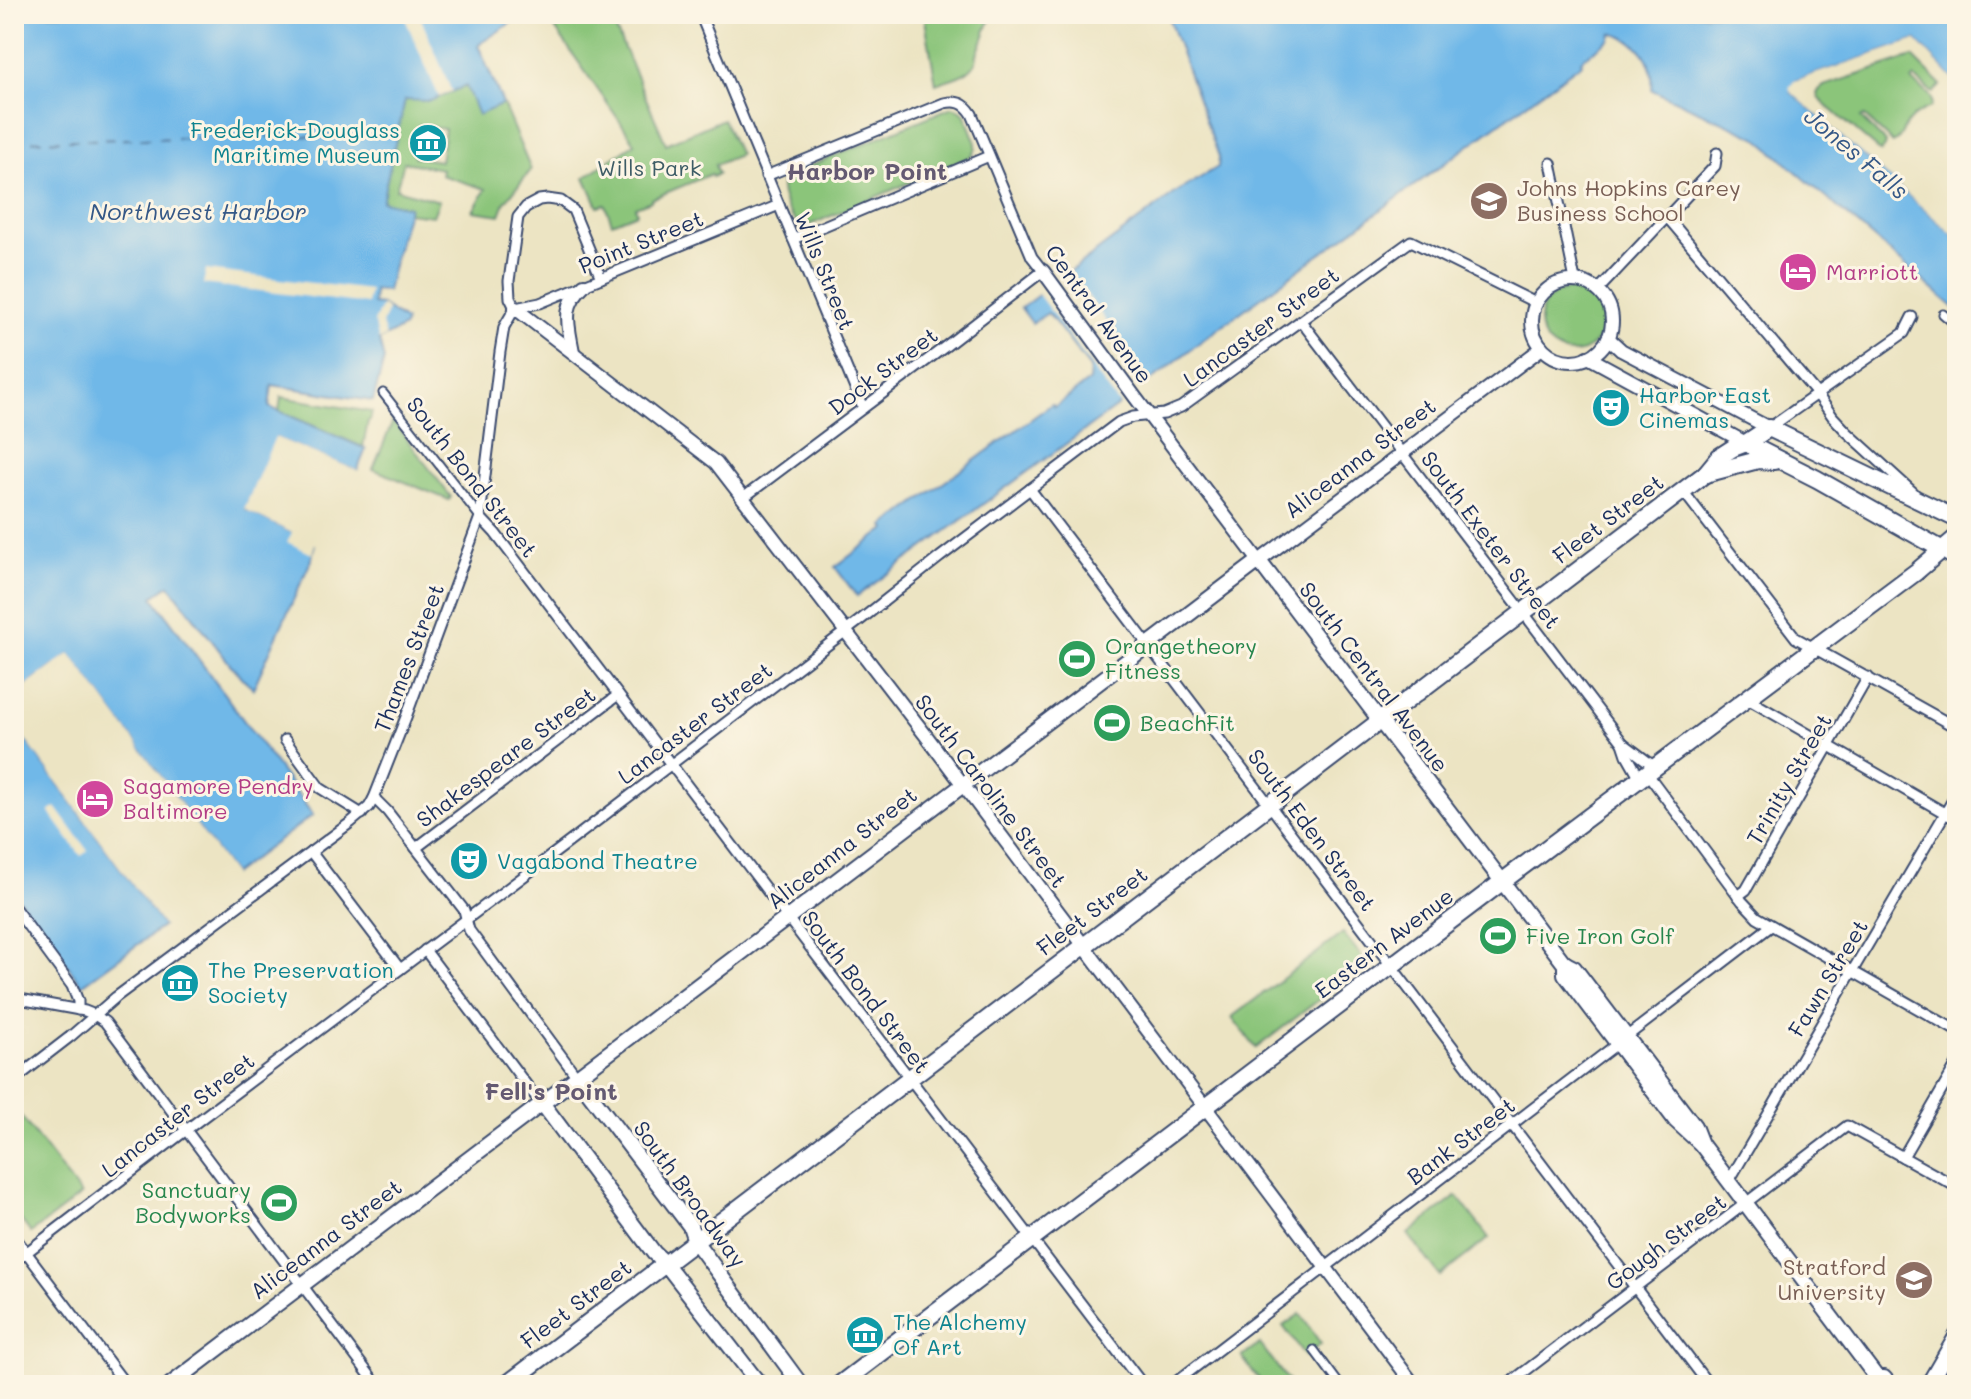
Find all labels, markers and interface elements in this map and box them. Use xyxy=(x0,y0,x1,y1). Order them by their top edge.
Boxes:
water label: Jones Falls xyxy=(1798,100,1916,206)
place label: Frederick-Douglass Maritime Museum xyxy=(190,115,400,169)
museum icon: Frederick-Douglass Maritime Museum xyxy=(407,122,449,164)
park label: Wills Park xyxy=(597,153,701,182)
district label: Harbor Point xyxy=(786,155,948,186)
place label: Johns Hopkins Carey Business School xyxy=(1517,173,1741,227)
school or university icon: Johns Hopkins Carey Business School xyxy=(1468,180,1510,222)
water label: Northwest Harbor xyxy=(89,195,307,226)
street label: Point Street xyxy=(574,203,708,280)
street label: Wills Street xyxy=(789,207,862,334)
street label: Central Avenue xyxy=(1039,239,1160,389)
hotel icon: Marriott xyxy=(1777,251,1819,293)
place label: Marriott xyxy=(1826,257,1918,286)
street label: Lancaster Street xyxy=(1177,260,1345,393)
street label: Dock Street xyxy=(822,320,943,421)
place label: Harbor East Cinemas xyxy=(1639,380,1771,434)
theatre icon: Harbor East Cinemas xyxy=(1590,387,1632,429)
street label: South Bond Street xyxy=(400,390,544,563)
street label: Aliceanna Street xyxy=(1278,391,1441,524)
street label: South Exeter Street xyxy=(1415,445,1568,634)
street label: Fleet Street xyxy=(1546,467,1669,570)
street label: South Central Avenue xyxy=(1293,576,1456,778)
street label: Thames Street xyxy=(367,579,450,736)
place label: Orangetheory Fitness xyxy=(1105,631,1257,685)
sports icon: Orangetheory Fitness xyxy=(1056,638,1098,680)
street label: Lancaster Street xyxy=(612,655,778,790)
street label: Shakespeare Street xyxy=(410,680,601,834)
street label: South Caroline Street xyxy=(909,688,1074,893)
sports icon: BeachFit xyxy=(1091,702,1133,744)
place label: BeachFit xyxy=(1140,708,1235,737)
street label: Trinity Street xyxy=(1739,708,1838,850)
street label: South Eden Street xyxy=(1242,743,1383,917)
place label: Sagamore Pendry Baltimore xyxy=(123,771,314,825)
hotel icon: Sagamore Pendry Baltimore xyxy=(74,778,116,820)
street label: Aliceanna Street xyxy=(761,780,923,915)
theatre icon: Vagabond Theatre xyxy=(448,840,490,882)
place label: Vagabond Theatre xyxy=(497,846,698,875)
street label: Fleet Street xyxy=(1030,859,1153,962)
street label: Eastern Avenue xyxy=(1308,881,1459,1004)
street label: South Bond Street xyxy=(796,905,937,1079)
street label: Fawn Street xyxy=(1781,914,1874,1042)
sports icon: Five Iron Golf xyxy=(1477,915,1519,957)
place label: Five Iron Golf xyxy=(1526,921,1674,950)
place label: The Preservation Society xyxy=(208,955,394,1009)
museum icon: The Preservation Society xyxy=(159,962,201,1004)
street label: Lancaster Street xyxy=(95,1046,260,1183)
district label: Fell's Point xyxy=(484,1075,618,1106)
street label: Bank Street xyxy=(1401,1090,1521,1191)
street label: South Broadway xyxy=(627,1115,753,1273)
street label: Aliceanna Street xyxy=(244,1172,407,1305)
place label: Sanctuary Bodyworks xyxy=(135,1175,251,1229)
sports icon: Sanctuary Bodyworks xyxy=(258,1182,300,1224)
street label: Gough Street xyxy=(1600,1187,1732,1296)
street label: Fleet Street xyxy=(514,1252,637,1355)
place label: Stratford University xyxy=(1778,1252,1886,1306)
school or university icon: Stratford University xyxy=(1893,1259,1935,1301)
place label: The Alchemy Of Art xyxy=(893,1307,1027,1361)
museum icon: The Alchemy Of Art xyxy=(844,1314,886,1356)

